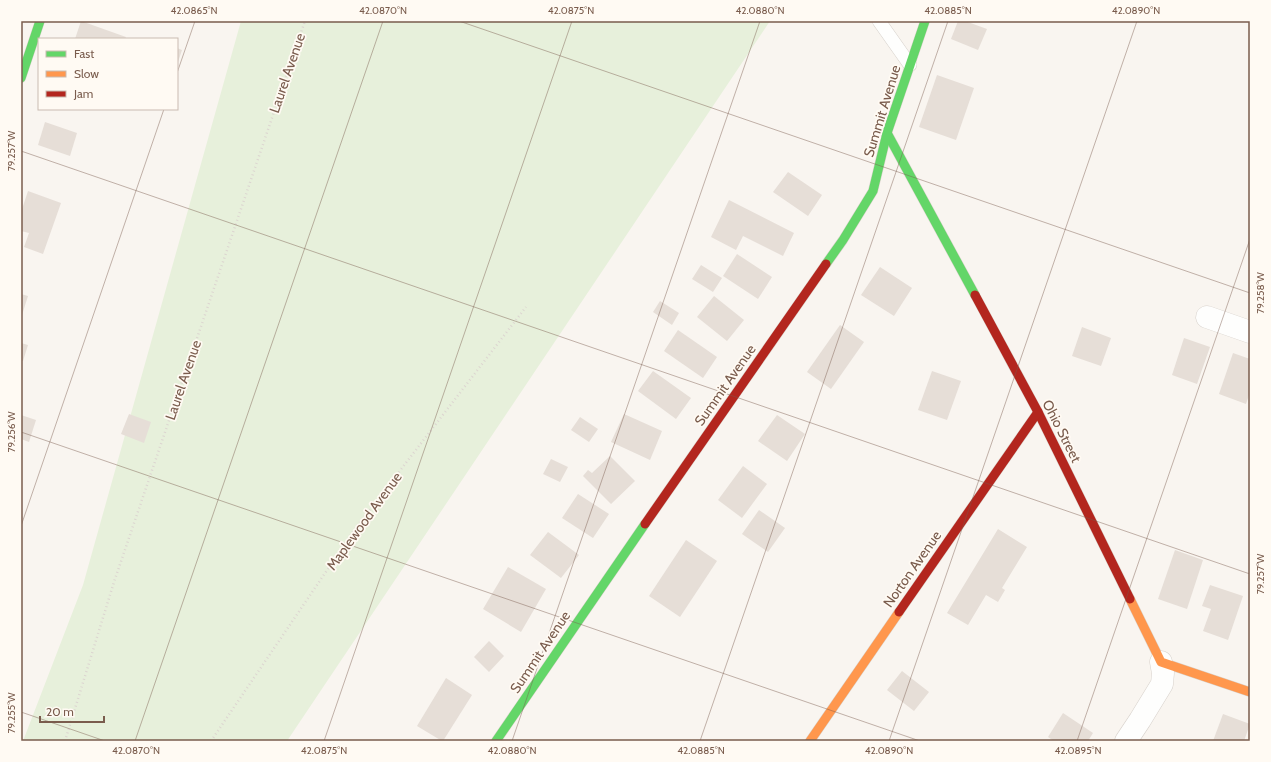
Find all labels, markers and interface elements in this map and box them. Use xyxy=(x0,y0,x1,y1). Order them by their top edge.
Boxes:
text: 42.0865°N xyxy=(170,4,218,17)
text: 42.0870°N xyxy=(359,4,407,17)
text: 42.0875°N xyxy=(548,4,594,17)
text: 42.0880°N xyxy=(736,4,784,17)
text: 42.0885°N xyxy=(924,4,972,17)
text: 42.0890°N xyxy=(1112,4,1160,17)
street label: Laurel Avenue xyxy=(265,31,309,115)
legend xyxy=(38,38,178,110)
text: Fast xyxy=(74,46,94,61)
street label: Summit Avenue xyxy=(859,63,905,159)
text: Slow xyxy=(74,66,99,81)
text: Jam xyxy=(73,86,93,101)
text: 79.257°W xyxy=(5,130,18,171)
text: 79.258°W xyxy=(1254,272,1267,314)
street label: Laurel Avenue xyxy=(161,338,205,422)
street label: Summit Avenue xyxy=(690,341,760,429)
street label: Ohio Street xyxy=(1039,397,1086,466)
text: 79.256°W xyxy=(5,411,18,453)
street label: Maplewood Avenue xyxy=(322,468,406,574)
street label: Norton Avenue xyxy=(879,527,945,611)
text: 79.257°W xyxy=(1254,553,1267,594)
street label: Summit Avenue xyxy=(506,607,574,697)
text: 79.255°W xyxy=(5,692,18,734)
scale bar xyxy=(40,698,104,724)
text: 20 m xyxy=(46,704,74,719)
text: 42.0870°N xyxy=(112,744,160,757)
text: 42.0875°N xyxy=(301,744,347,757)
text: 42.0880°N xyxy=(488,744,536,757)
text: 42.0885°N xyxy=(677,744,725,757)
text: 42.0890°N xyxy=(865,744,913,757)
text: 42.0895°N xyxy=(1054,744,1102,757)

